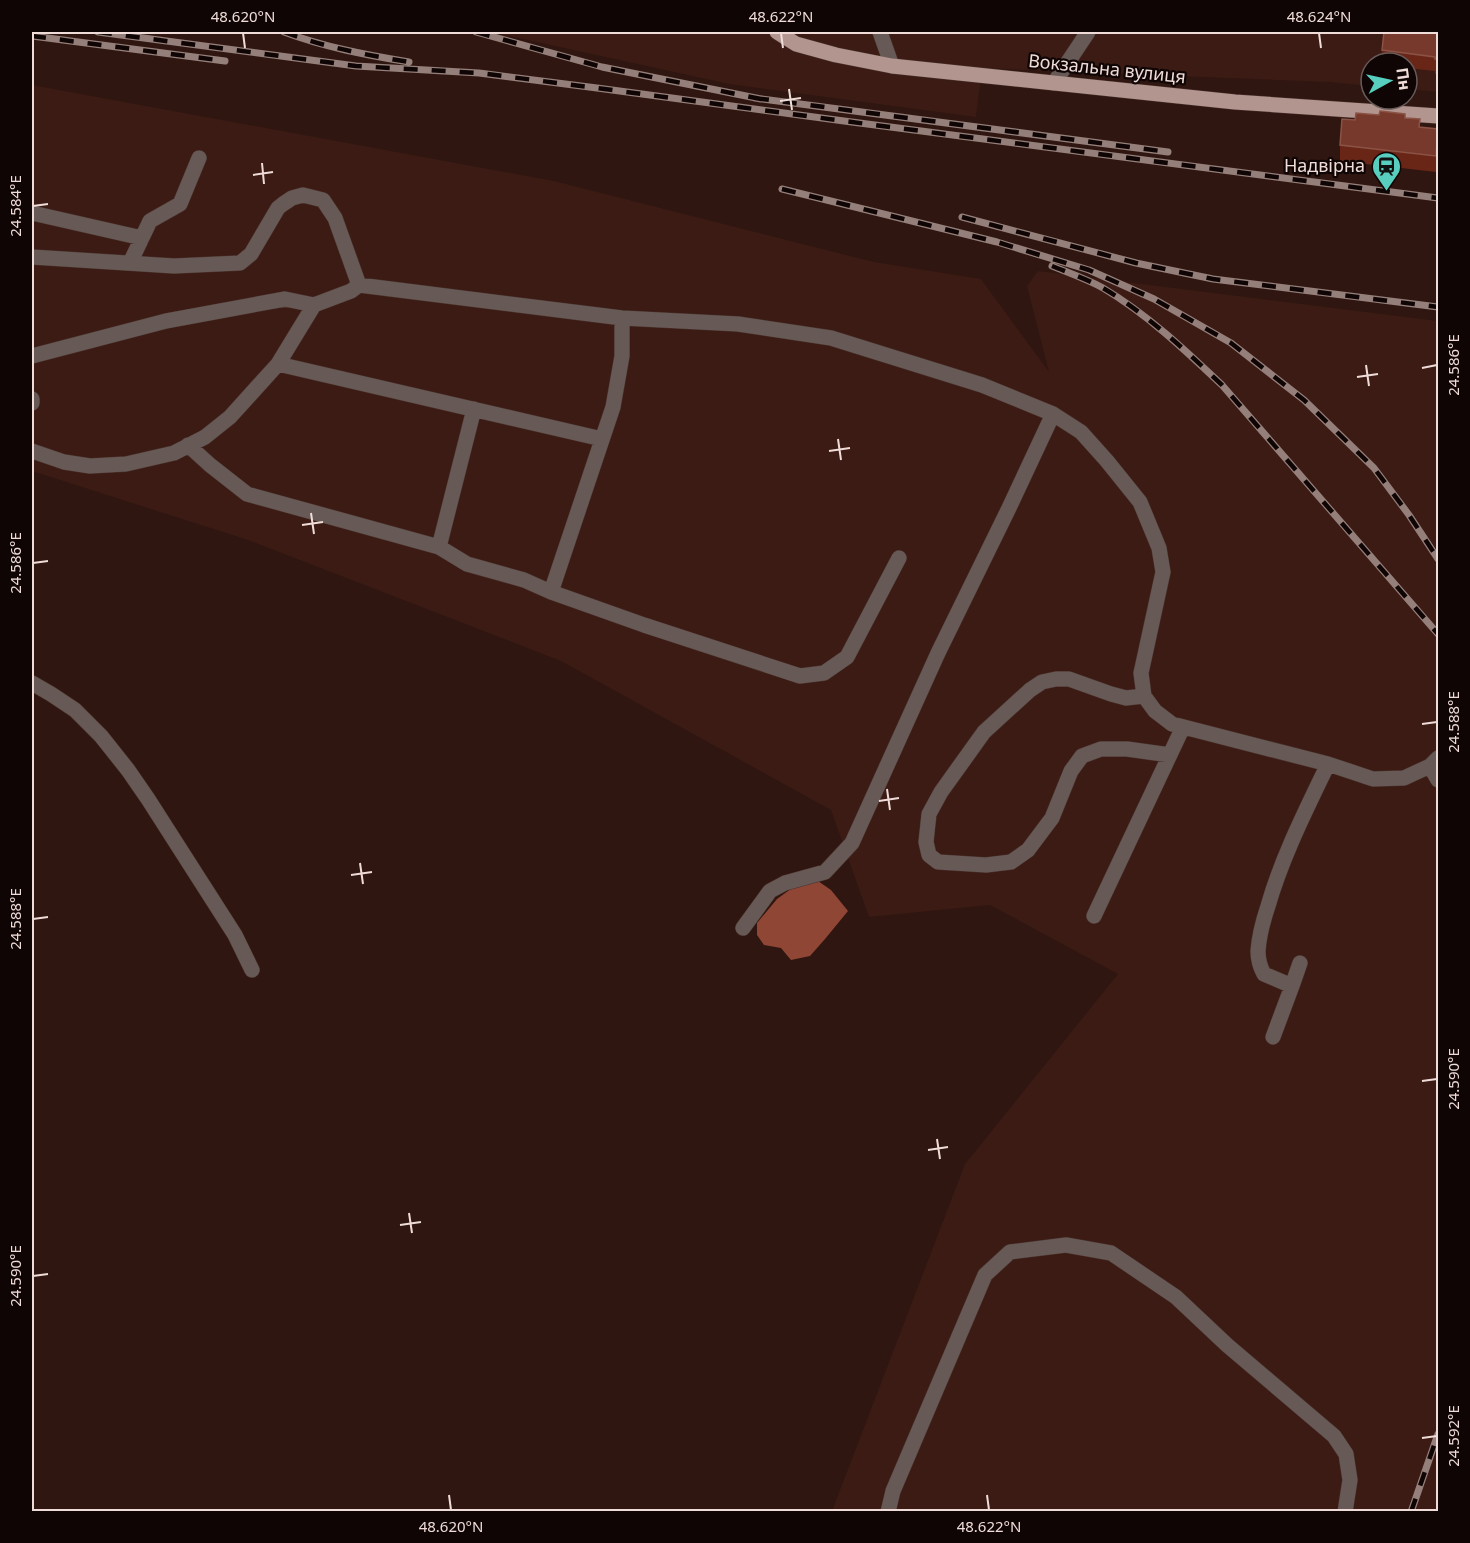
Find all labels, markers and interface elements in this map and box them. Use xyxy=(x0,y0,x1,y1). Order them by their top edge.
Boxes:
text: 48.620°N xyxy=(211,6,275,26)
text: 48.622°N xyxy=(749,6,813,26)
text: 48.624°N xyxy=(1287,6,1351,26)
street label: Вокзальна вулиця xyxy=(1027,48,1187,88)
north arrow xyxy=(1359,51,1419,111)
text: Пн xyxy=(1391,66,1416,92)
station icon: Надвірна xyxy=(1370,150,1402,192)
place label: Надвірна xyxy=(1284,153,1365,177)
text: 24.584°E xyxy=(5,175,25,237)
text: 24.586°E xyxy=(1443,334,1463,396)
text: 24.586°E xyxy=(5,532,25,594)
text: 24.588°E xyxy=(1443,691,1463,753)
text: 24.588°E xyxy=(5,888,25,950)
text: 24.590°E xyxy=(1443,1048,1463,1110)
text: 24.590°E xyxy=(5,1245,25,1307)
text: 24.592°E xyxy=(1443,1405,1463,1467)
text: 48.620°N xyxy=(419,1516,483,1536)
text: 48.622°N xyxy=(957,1516,1021,1536)

